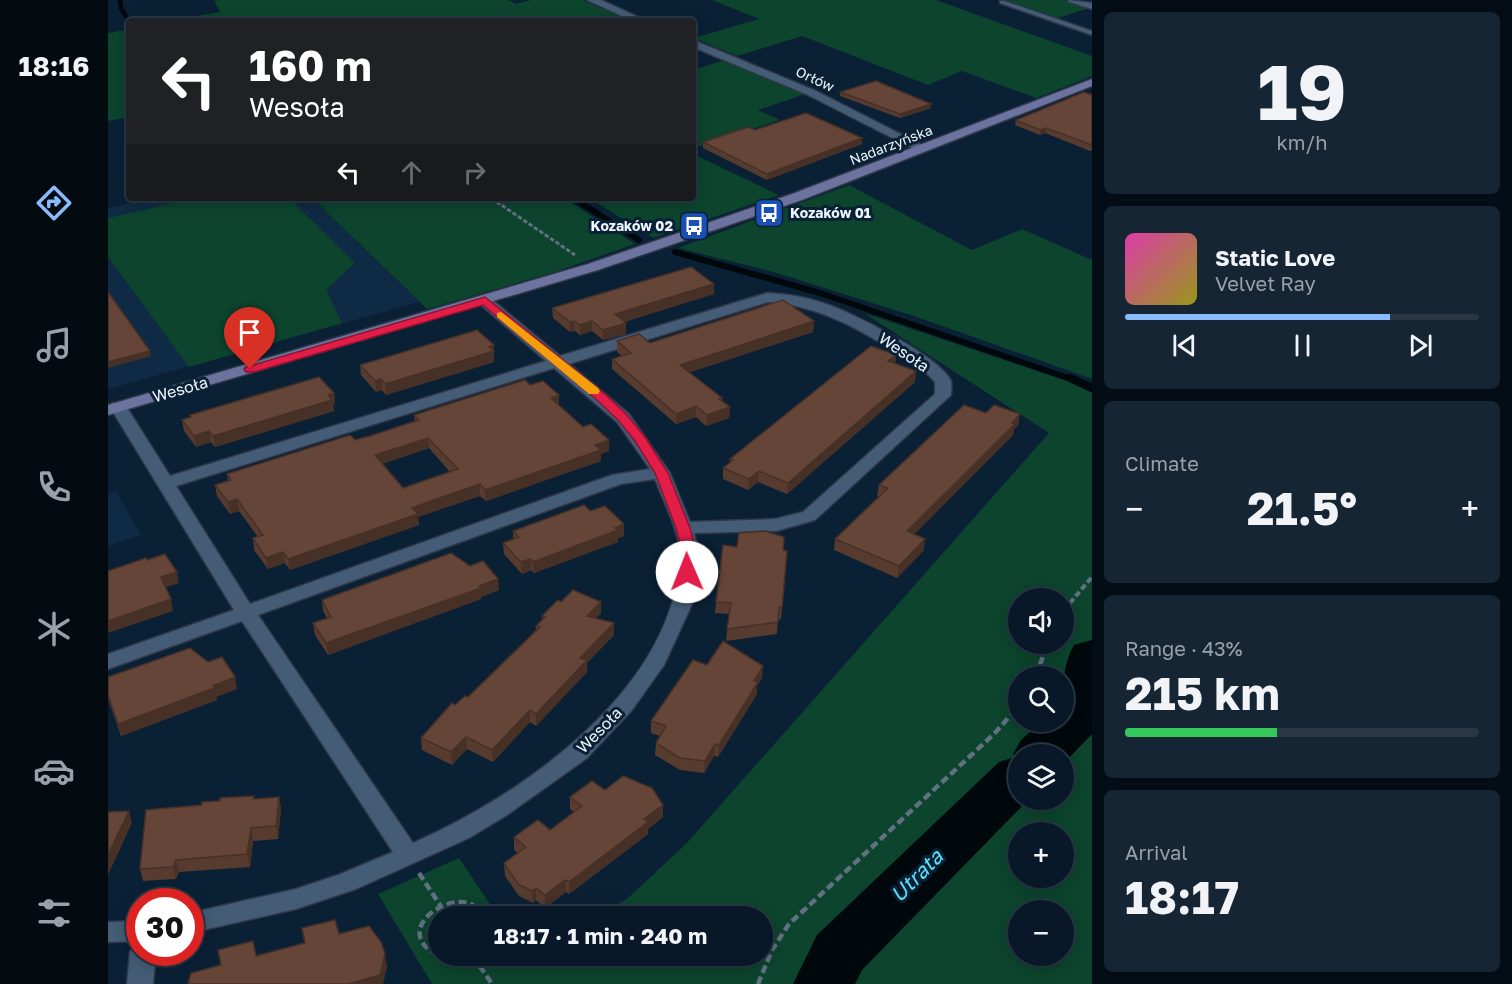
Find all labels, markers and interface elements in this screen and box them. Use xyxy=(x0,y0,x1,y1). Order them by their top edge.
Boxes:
text: 160 m xyxy=(249,40,372,90)
icon: left xyxy=(150,42,228,120)
text: 19 xyxy=(1257,44,1347,137)
text: 18:16 xyxy=(19,50,89,82)
street label: Orłów xyxy=(793,62,837,95)
text: Wesoła xyxy=(249,91,345,123)
street label: Nadarzyńska xyxy=(847,121,935,168)
text: km/h xyxy=(1277,130,1327,154)
icon: left xyxy=(332,156,365,189)
icon: ahead xyxy=(395,156,428,189)
icon: right xyxy=(458,156,491,189)
icon: directions xyxy=(33,182,75,224)
bus stop icon: Kozaków 01 xyxy=(753,197,785,229)
place label: Kozaków 01 xyxy=(790,204,871,221)
bus stop icon: Kozaków 02 xyxy=(678,210,710,242)
place label: Kozaków 02 xyxy=(591,217,673,234)
text: Static Love xyxy=(1215,244,1335,271)
text: Velvet Ray xyxy=(1215,271,1316,295)
pin xyxy=(224,307,275,369)
icon: arrive xyxy=(233,316,266,349)
icon: music xyxy=(33,324,75,366)
street label: Wesoła xyxy=(875,328,933,376)
icon: previous xyxy=(1168,329,1201,362)
icon: pause xyxy=(1286,329,1319,362)
icon: next xyxy=(1404,329,1437,362)
street label: Wesoła xyxy=(150,372,210,406)
text: Climate xyxy=(1125,451,1199,475)
icon: phone xyxy=(33,466,75,508)
text: 21.5° xyxy=(1247,481,1357,535)
text: − xyxy=(1125,489,1143,528)
text: + xyxy=(1461,489,1479,528)
position arrow xyxy=(655,540,719,604)
map controls xyxy=(1008,588,1074,966)
button: sound xyxy=(1008,588,1074,654)
icon: climate xyxy=(33,608,75,650)
text: Range · 43% xyxy=(1125,636,1243,660)
button: search xyxy=(1008,666,1074,732)
text: 215 km xyxy=(1125,666,1280,720)
street label: Wesoła xyxy=(572,703,626,757)
button: layers xyxy=(1008,744,1074,810)
icon: car xyxy=(33,750,75,792)
button: + xyxy=(1008,822,1074,888)
text: Arrival xyxy=(1125,840,1188,864)
water label: Utrata xyxy=(885,843,949,907)
text: 18:17 xyxy=(1125,870,1239,924)
speed limit sign: 30 xyxy=(126,888,204,966)
icon: filters xyxy=(33,892,75,934)
button: − xyxy=(1008,900,1074,966)
text: 18:17 · 1 min · 240 m xyxy=(494,922,707,949)

